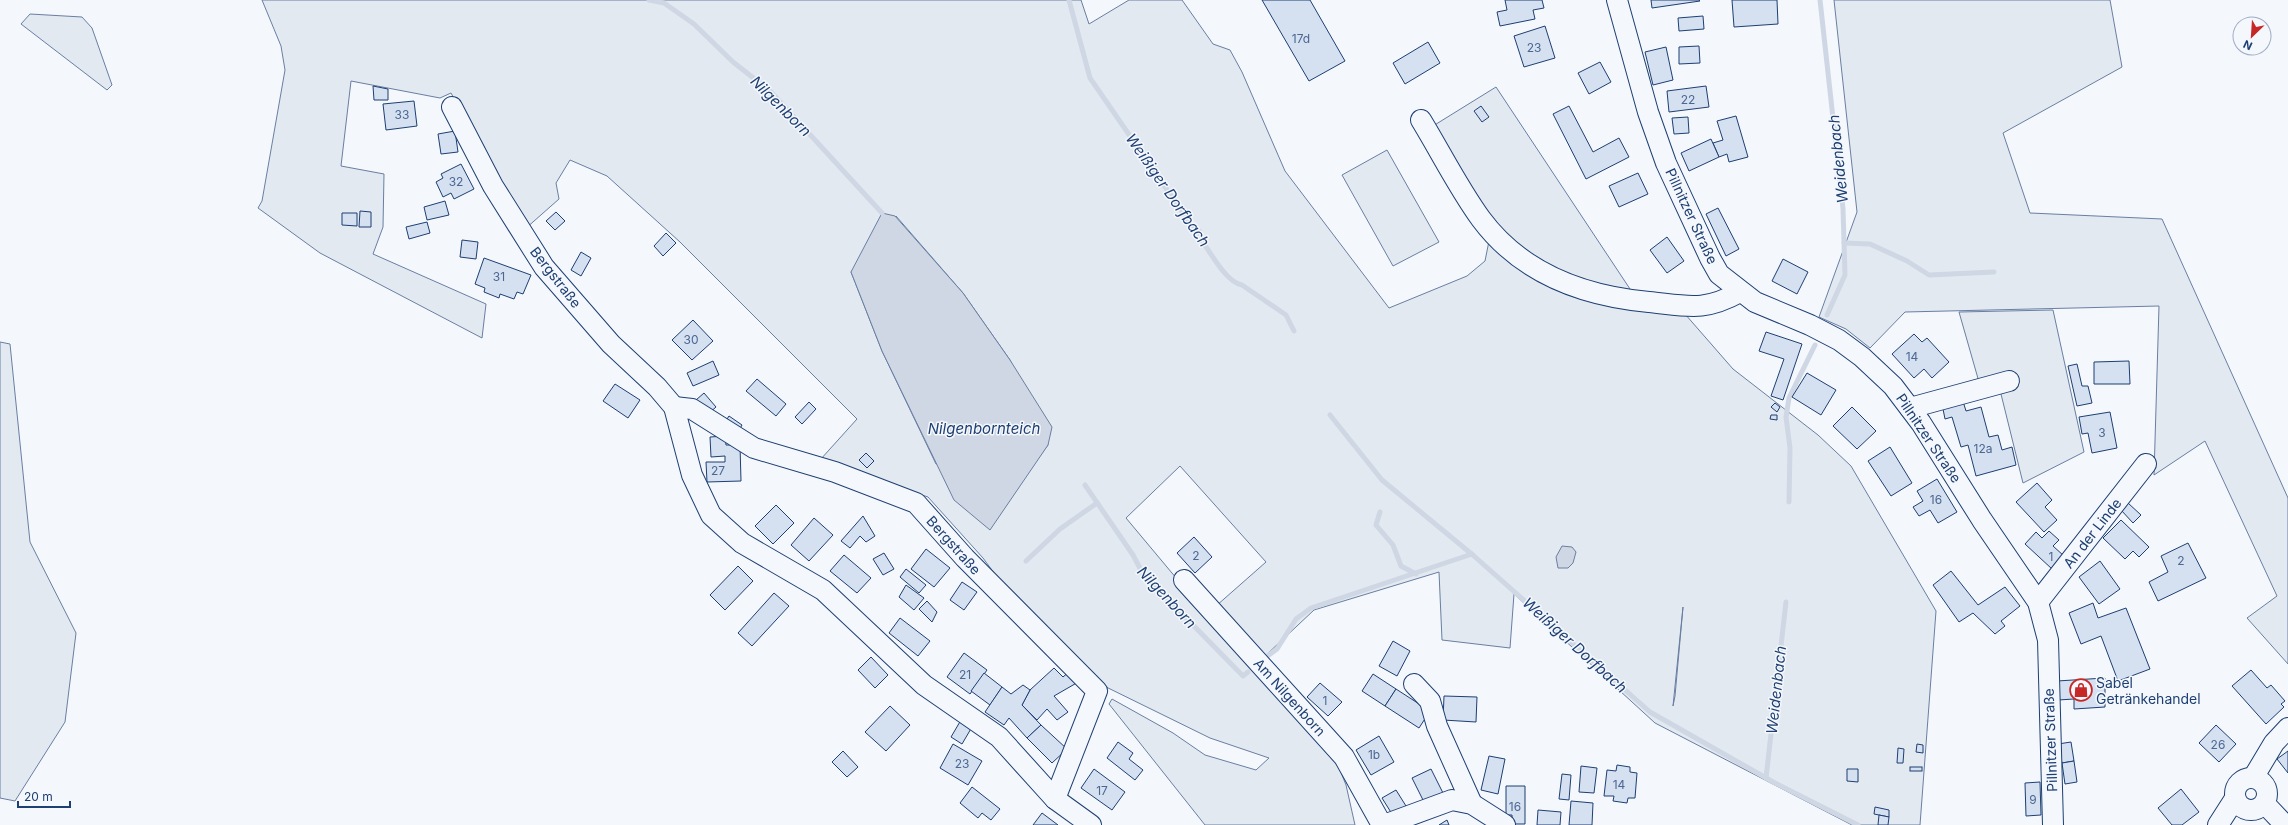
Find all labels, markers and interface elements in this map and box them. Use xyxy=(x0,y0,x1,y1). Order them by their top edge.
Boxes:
north arrow xyxy=(2232,16,2272,56)
house number: 17d xyxy=(1292,31,1310,46)
text: N xyxy=(2241,37,2255,53)
house number: 23 xyxy=(1527,40,1541,55)
water label: Nilgenborn xyxy=(747,72,815,140)
house number: 22 xyxy=(1681,92,1695,107)
house number: 33 xyxy=(395,107,409,122)
water label: Weidenbach xyxy=(1824,114,1852,204)
water label: Weißiger Dorfbach xyxy=(1122,130,1214,250)
street label: Pillnitzer Straße xyxy=(1662,165,1722,267)
house number: 32 xyxy=(449,174,463,189)
street label: Bergstraße xyxy=(527,243,585,311)
house number: 31 xyxy=(493,269,505,284)
house number: 30 xyxy=(684,332,698,347)
house number: 14 xyxy=(1906,349,1919,364)
street label: Pillnitzer Straße xyxy=(1893,390,1965,486)
water label: Nilgenbornteich xyxy=(928,419,1040,438)
house number: 3 xyxy=(2098,425,2106,440)
house number: 12a xyxy=(1974,441,1992,456)
house number: 27 xyxy=(711,463,725,478)
house number: 16 xyxy=(1930,492,1942,507)
street label: An der Linde xyxy=(2059,495,2125,571)
street label: Bergstraße xyxy=(923,512,985,578)
house number: 2 xyxy=(1192,548,1200,563)
house number: 1 xyxy=(2049,549,2053,564)
house number: 2 xyxy=(2177,553,2185,568)
water label: Nilgenborn xyxy=(1133,562,1201,632)
water label: Weißiger Dorfbach xyxy=(1519,593,1631,697)
water label: Weidenbach xyxy=(1762,645,1790,735)
street label: Am Nilgenborn xyxy=(1251,655,1329,739)
house number: 21 xyxy=(959,667,971,682)
place label: Sabel Getränkehandel xyxy=(2096,674,2201,707)
shop icon: Sabel Getränkehandel xyxy=(2068,677,2094,703)
street label: Pillnitzer Straße xyxy=(2040,688,2060,792)
house number: 1 xyxy=(1323,693,1327,708)
house number: 26 xyxy=(2211,737,2225,752)
house number: 1b xyxy=(1368,747,1380,762)
house number: 23 xyxy=(955,756,969,771)
house number: 14 xyxy=(1613,777,1626,792)
scale bar xyxy=(18,783,70,809)
house number: 17 xyxy=(1096,783,1108,798)
text: 20 m xyxy=(24,789,53,804)
house number: 9 xyxy=(2029,792,2037,807)
house number: 16 xyxy=(1509,799,1521,814)

